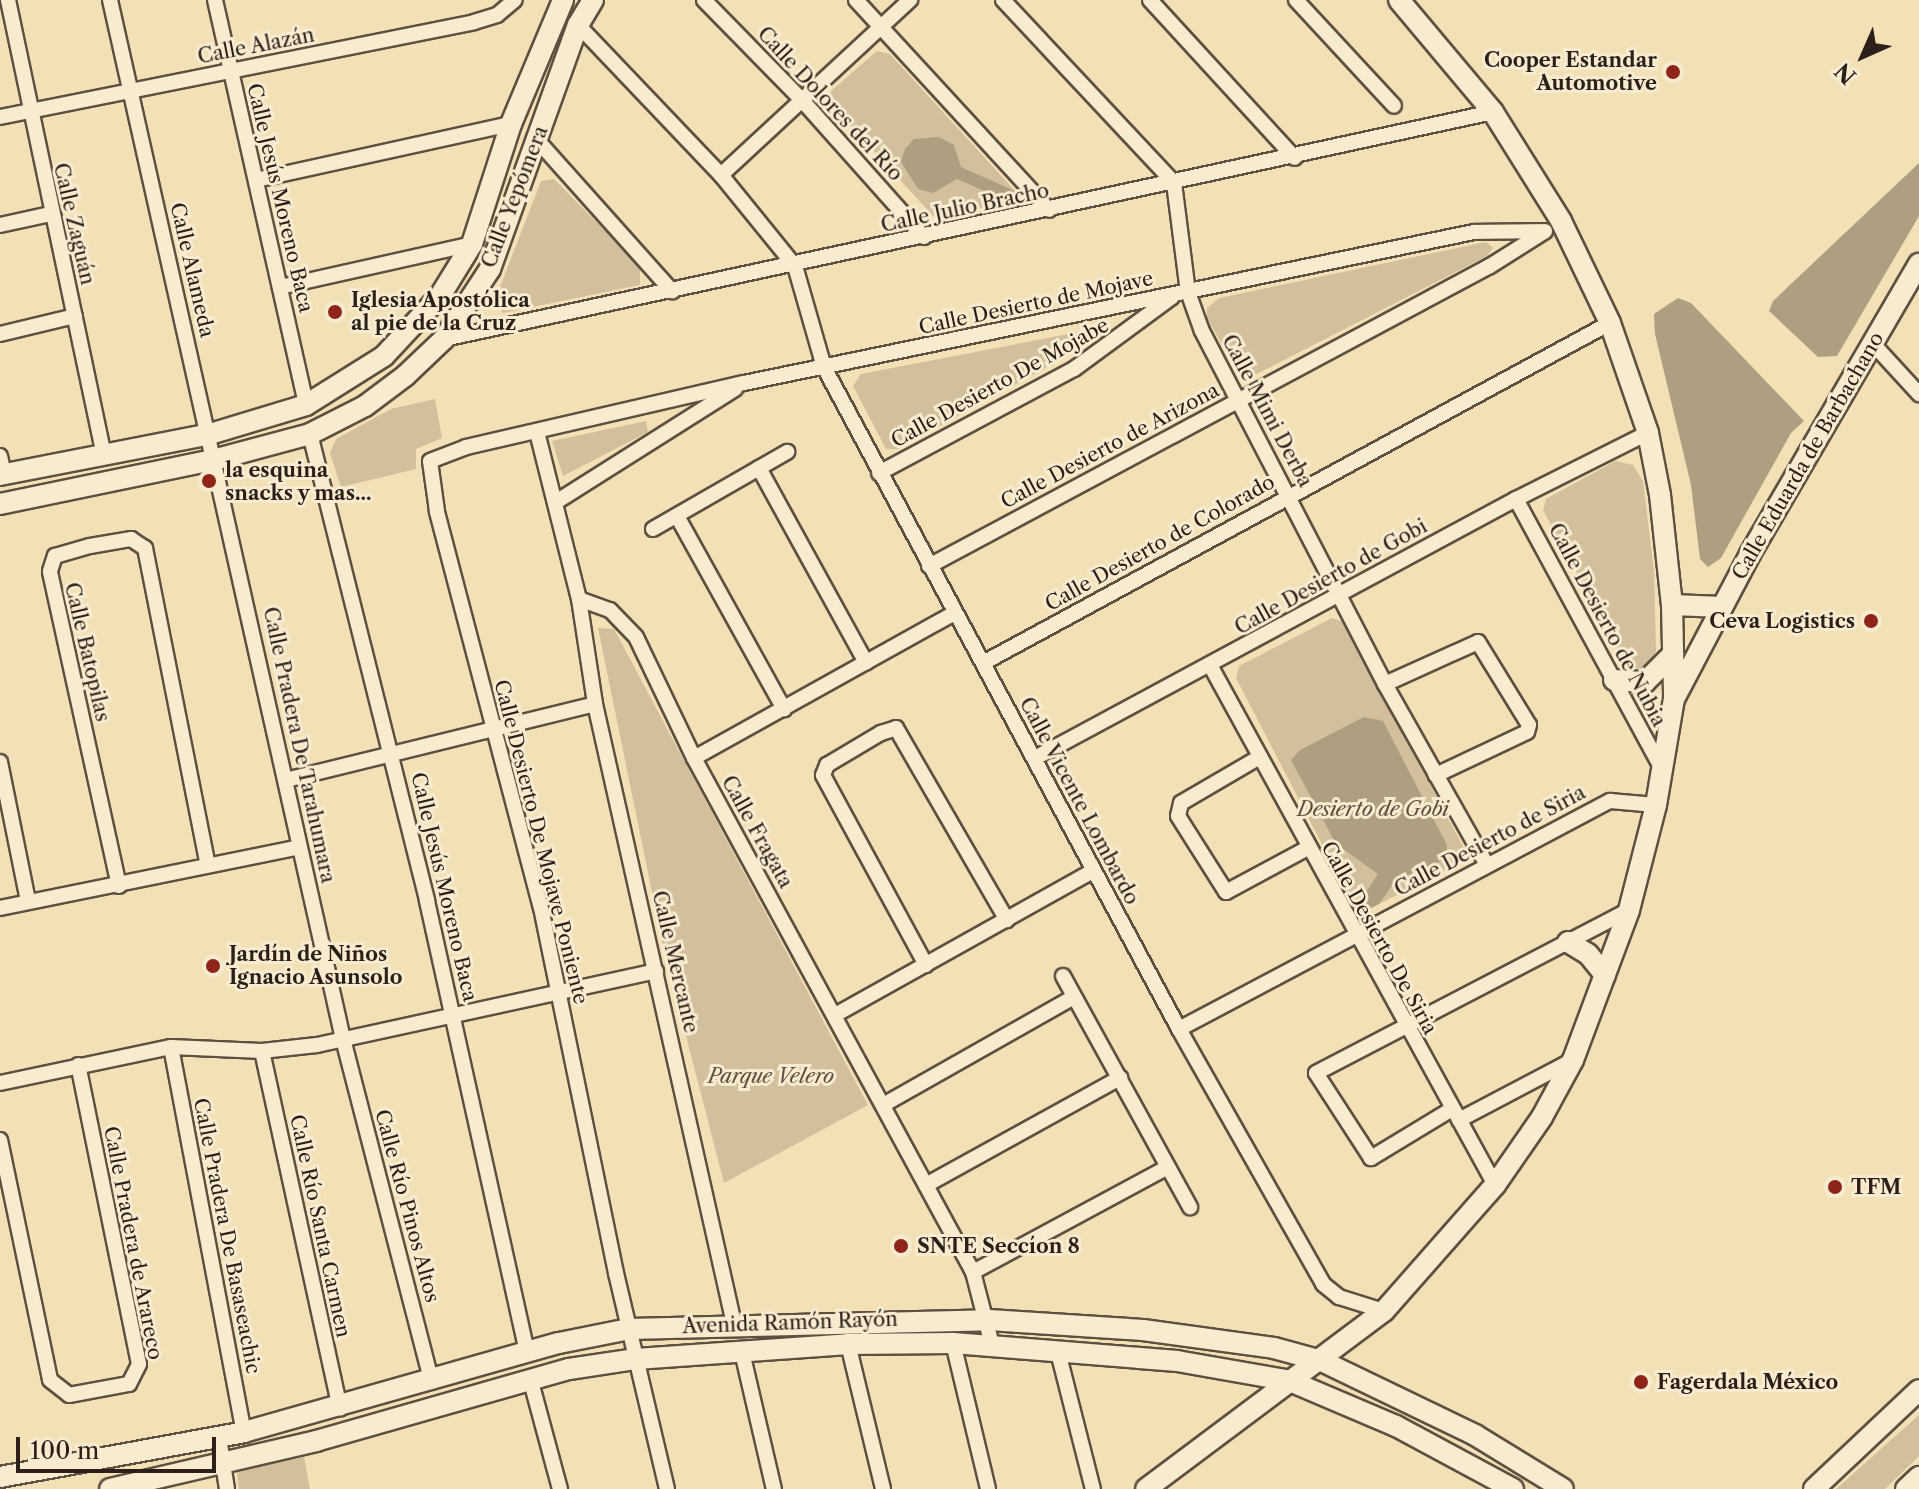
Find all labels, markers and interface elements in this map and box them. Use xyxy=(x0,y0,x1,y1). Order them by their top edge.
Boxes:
north arrow xyxy=(1823,16,1903,96)
street label: Calle Dolores del Río xyxy=(752,22,908,186)
street label: Calle Alazán xyxy=(195,23,317,69)
place label: Cooper Estandar Automotive xyxy=(1484,48,1657,95)
text: N xyxy=(1829,57,1862,90)
marker: Cooper Estandar Automotive xyxy=(1664,63,1682,81)
street label: Calle Jesús Moreno Baca xyxy=(242,81,318,315)
street label: Calle Yepómera xyxy=(477,122,553,272)
street label: Calle Zaguán xyxy=(48,161,100,287)
street label: Calle Julio Bracho xyxy=(879,178,1051,238)
street label: Calle Alameda xyxy=(165,200,219,340)
street label: Calle Desierto de Mojave xyxy=(917,266,1155,340)
place label: Iglesia Apostólica al pie de la Cruz xyxy=(351,288,531,335)
marker: Iglesia Apostólica al pie de la Cruz xyxy=(326,303,344,321)
street label: Calle Desierto De Mojabe xyxy=(887,313,1113,453)
street label: Calle Eduarda de Barbachano xyxy=(1727,328,1889,584)
street label: Calle Mimi Derba xyxy=(1217,331,1317,491)
street label: Calle Desierto de Arizona xyxy=(996,378,1224,514)
place label: la esquina snacks y mas... xyxy=(225,458,373,505)
street label: Calle Desierto de Colorado xyxy=(1041,470,1279,616)
marker: la esquina snacks y mas... xyxy=(200,472,218,490)
street label: Calle Desierto de Gobi xyxy=(1231,514,1431,640)
street label: Calle Desierto de Nubia xyxy=(1543,519,1671,731)
street label: Calle Batopilas xyxy=(59,580,115,724)
street label: Calle Pradera De Tarahumara xyxy=(258,604,340,886)
place label: Ceva Logistics xyxy=(1709,609,1855,633)
marker: Ceva Logistics xyxy=(1862,612,1880,630)
street label: Calle Desierto De Mojave Poniente xyxy=(489,677,593,1007)
street label: Calle Vicente Lombardo xyxy=(1014,693,1144,909)
street label: Calle Jesús Moreno Baca xyxy=(406,770,482,1004)
street label: Calle Fragata xyxy=(716,772,798,892)
street label: Calle Desierto de Siria xyxy=(1390,780,1590,902)
park label: Desierto de Gobi xyxy=(1297,797,1449,821)
street label: Calle Desierto De Siria xyxy=(1316,837,1442,1039)
street label: Calle Mercante xyxy=(647,889,703,1035)
place label: Jardín de Niños Ignacio Asunsolo xyxy=(229,942,403,989)
marker: Jardín de Niños Ignacio Asunsolo xyxy=(204,957,222,975)
park label: Parque Velero xyxy=(708,1064,834,1088)
street label: Calle Pradera De Basaseachic xyxy=(188,1096,266,1376)
street label: Calle Río Pinos Altos xyxy=(370,1106,444,1306)
street label: Calle Río Santa Carmen xyxy=(285,1112,355,1340)
street label: Calle Pradera de Arareco xyxy=(98,1124,168,1362)
place label: TFM xyxy=(1851,1175,1901,1199)
marker: TFM xyxy=(1826,1178,1844,1196)
place label: SNTE Seccíon 8 xyxy=(917,1234,1080,1258)
marker: SNTE Seccíon 8 xyxy=(892,1237,910,1255)
street label: Avenida Ramón Rayón xyxy=(682,1307,898,1339)
place label: Fagerdala México xyxy=(1657,1370,1839,1394)
marker: Fagerdala México xyxy=(1632,1373,1650,1391)
scale bar xyxy=(20,1421,220,1471)
text: 100 m xyxy=(30,1436,99,1465)

